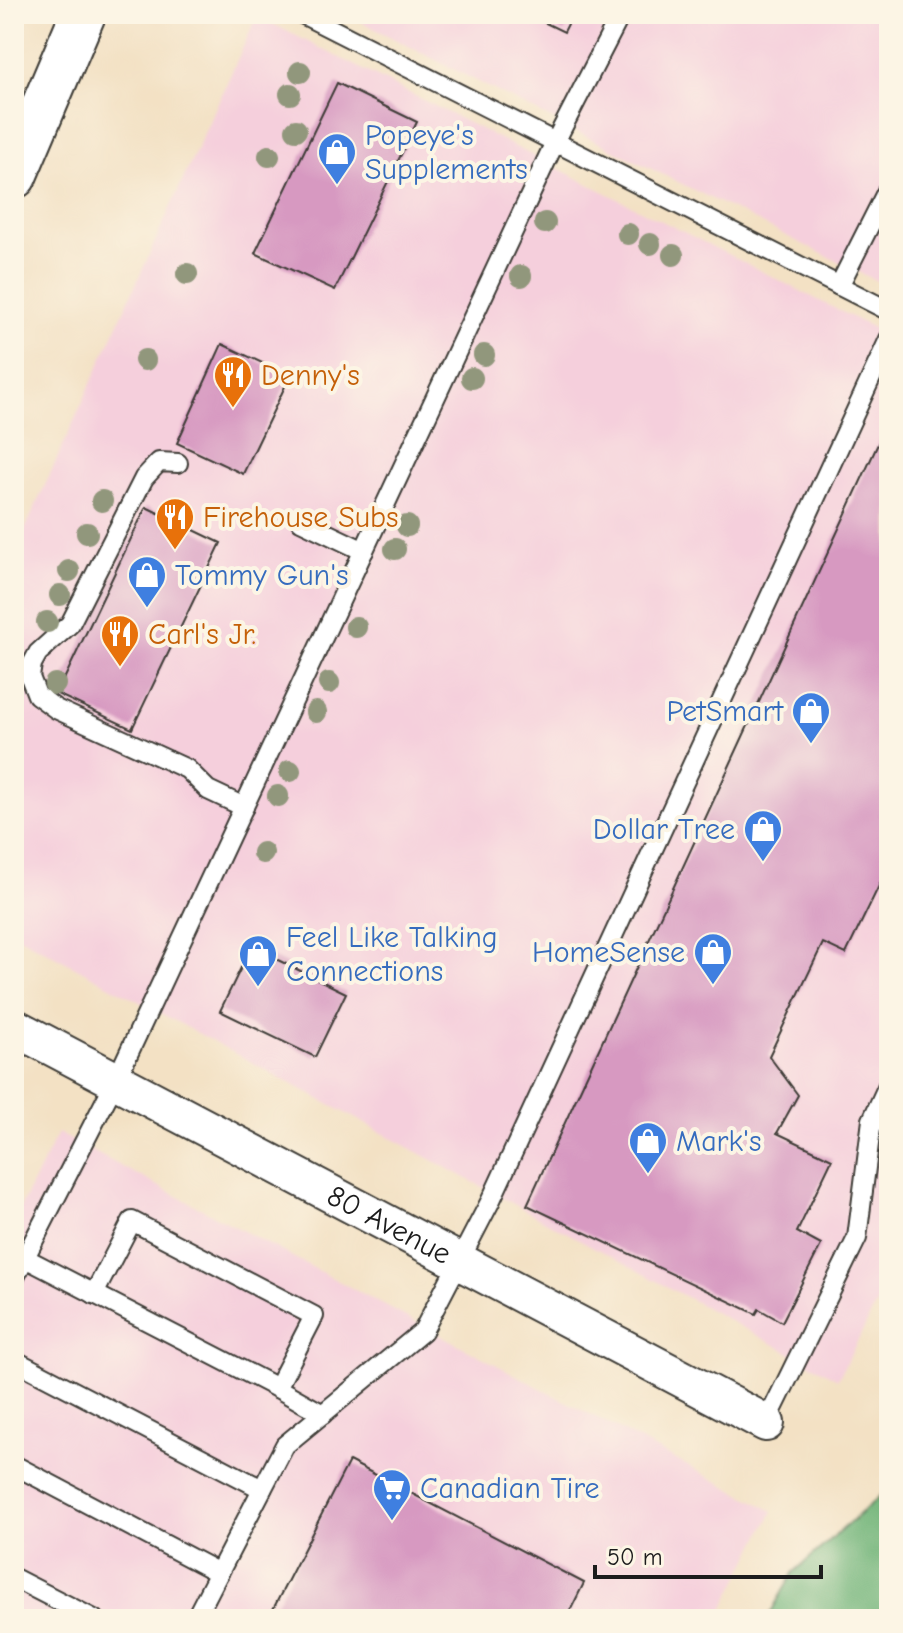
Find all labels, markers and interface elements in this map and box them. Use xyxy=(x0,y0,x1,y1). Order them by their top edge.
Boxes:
place label: Popeye's Supplements xyxy=(365,118,528,187)
shop icon: Popeye's Supplements xyxy=(316,131,358,186)
restaurant icon: Denny's xyxy=(212,354,254,409)
place label: Denny's xyxy=(261,358,360,393)
restaurant icon: Firehouse Subs xyxy=(154,496,196,551)
place label: Firehouse Subs xyxy=(203,500,398,535)
shop icon: Tommy Gun's xyxy=(126,554,168,609)
place label: Tommy Gun's xyxy=(175,558,349,593)
restaurant icon: Carl's Jr. xyxy=(99,613,141,668)
place label: Carl's Jr. xyxy=(148,617,256,652)
shop icon: PetSmart xyxy=(790,690,832,745)
place label: PetSmart xyxy=(667,694,784,729)
shop icon: Dollar Tree xyxy=(742,808,784,863)
place label: Dollar Tree xyxy=(593,812,735,847)
place label: Feel Like Talking Connections xyxy=(286,920,498,989)
shop icon: HomeSense xyxy=(692,931,734,986)
shop icon: Feel Like Talking Connections xyxy=(237,933,279,988)
place label: HomeSense xyxy=(532,935,685,970)
shop icon: Mark's xyxy=(627,1120,669,1175)
place label: Mark's xyxy=(676,1124,761,1159)
street label: 80 Avenue xyxy=(321,1178,457,1272)
supermarket icon: Canadian Tire xyxy=(371,1467,413,1522)
place label: Canadian Tire xyxy=(420,1471,600,1506)
scale bar xyxy=(595,1529,821,1579)
text: 50 m xyxy=(607,1543,663,1571)

